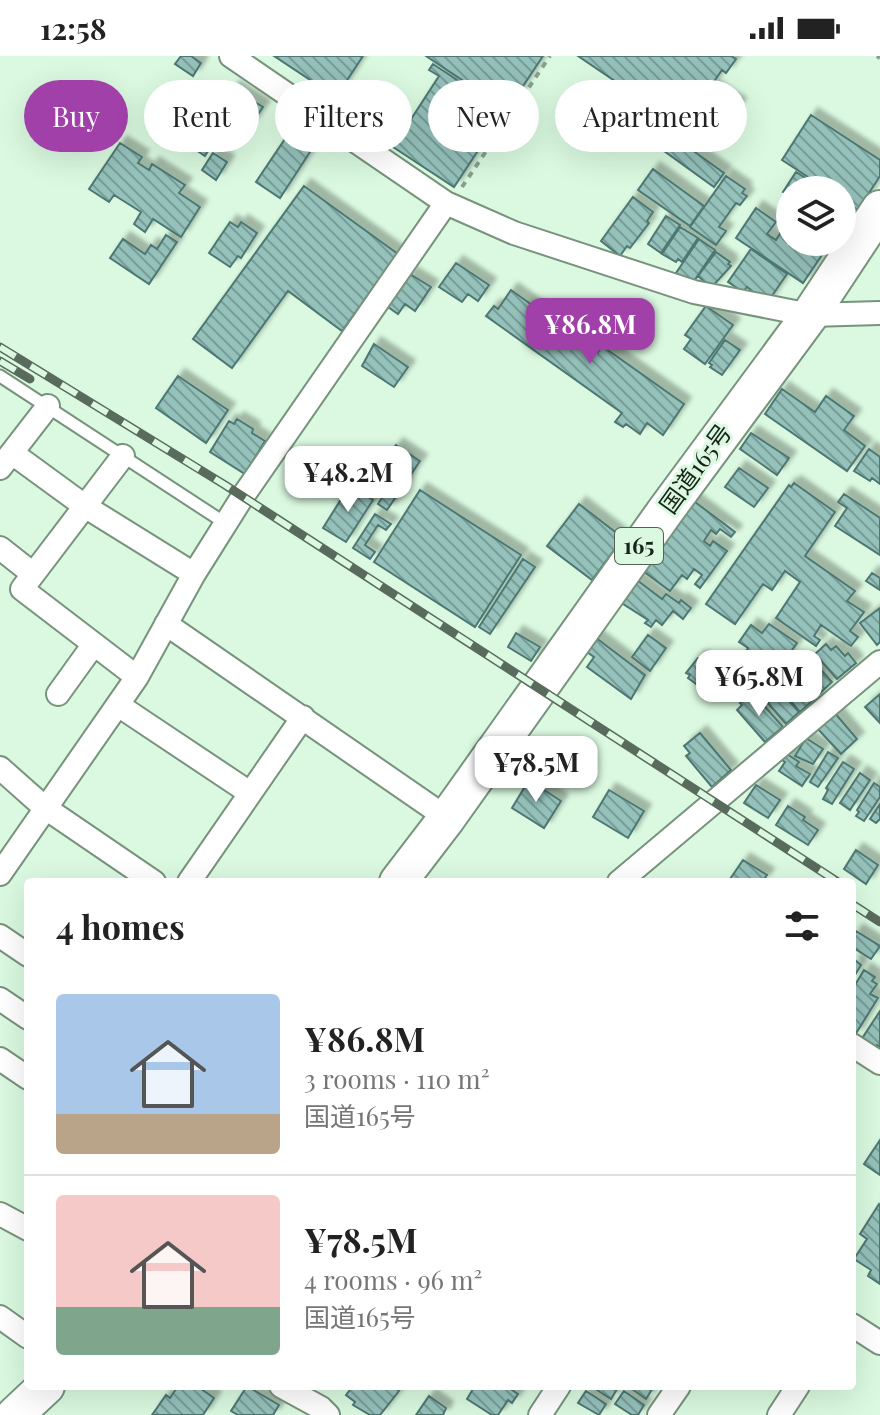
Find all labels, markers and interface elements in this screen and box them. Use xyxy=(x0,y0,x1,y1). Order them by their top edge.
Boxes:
text: 12:58 xyxy=(40,8,106,48)
chip: Buy xyxy=(24,80,128,152)
chip: Rent xyxy=(144,80,259,152)
chip: Filters xyxy=(275,80,412,152)
chip: New xyxy=(428,80,539,152)
chip: Apartment xyxy=(555,80,747,152)
map controls xyxy=(776,176,856,256)
button: layers xyxy=(776,176,856,256)
pin: ¥86.8M xyxy=(525,298,655,366)
text: ¥86.8M xyxy=(544,306,636,341)
street label: 国道165号 xyxy=(651,417,738,519)
pin: ¥48.2M xyxy=(283,446,413,514)
text: ¥48.2M xyxy=(303,454,393,489)
road number: 165 xyxy=(615,528,663,564)
pin: ¥65.8M xyxy=(694,650,824,718)
text: ¥65.8M xyxy=(714,658,804,693)
pin: ¥78.5M xyxy=(471,736,601,804)
text: ¥78.5M xyxy=(493,744,579,779)
text: 4 homes xyxy=(56,903,185,949)
icon: filters xyxy=(780,904,824,948)
text: ¥86.8M xyxy=(304,1015,425,1061)
icon: home xyxy=(120,1026,216,1122)
text: 3 rooms · 110 m² xyxy=(304,1061,489,1096)
text: 国道165号 xyxy=(304,1098,416,1133)
text: ¥78.5M xyxy=(304,1216,417,1262)
icon: home xyxy=(120,1227,216,1323)
text: 4 rooms · 96 m² xyxy=(304,1262,482,1297)
text: 国道165号 xyxy=(304,1299,416,1334)

